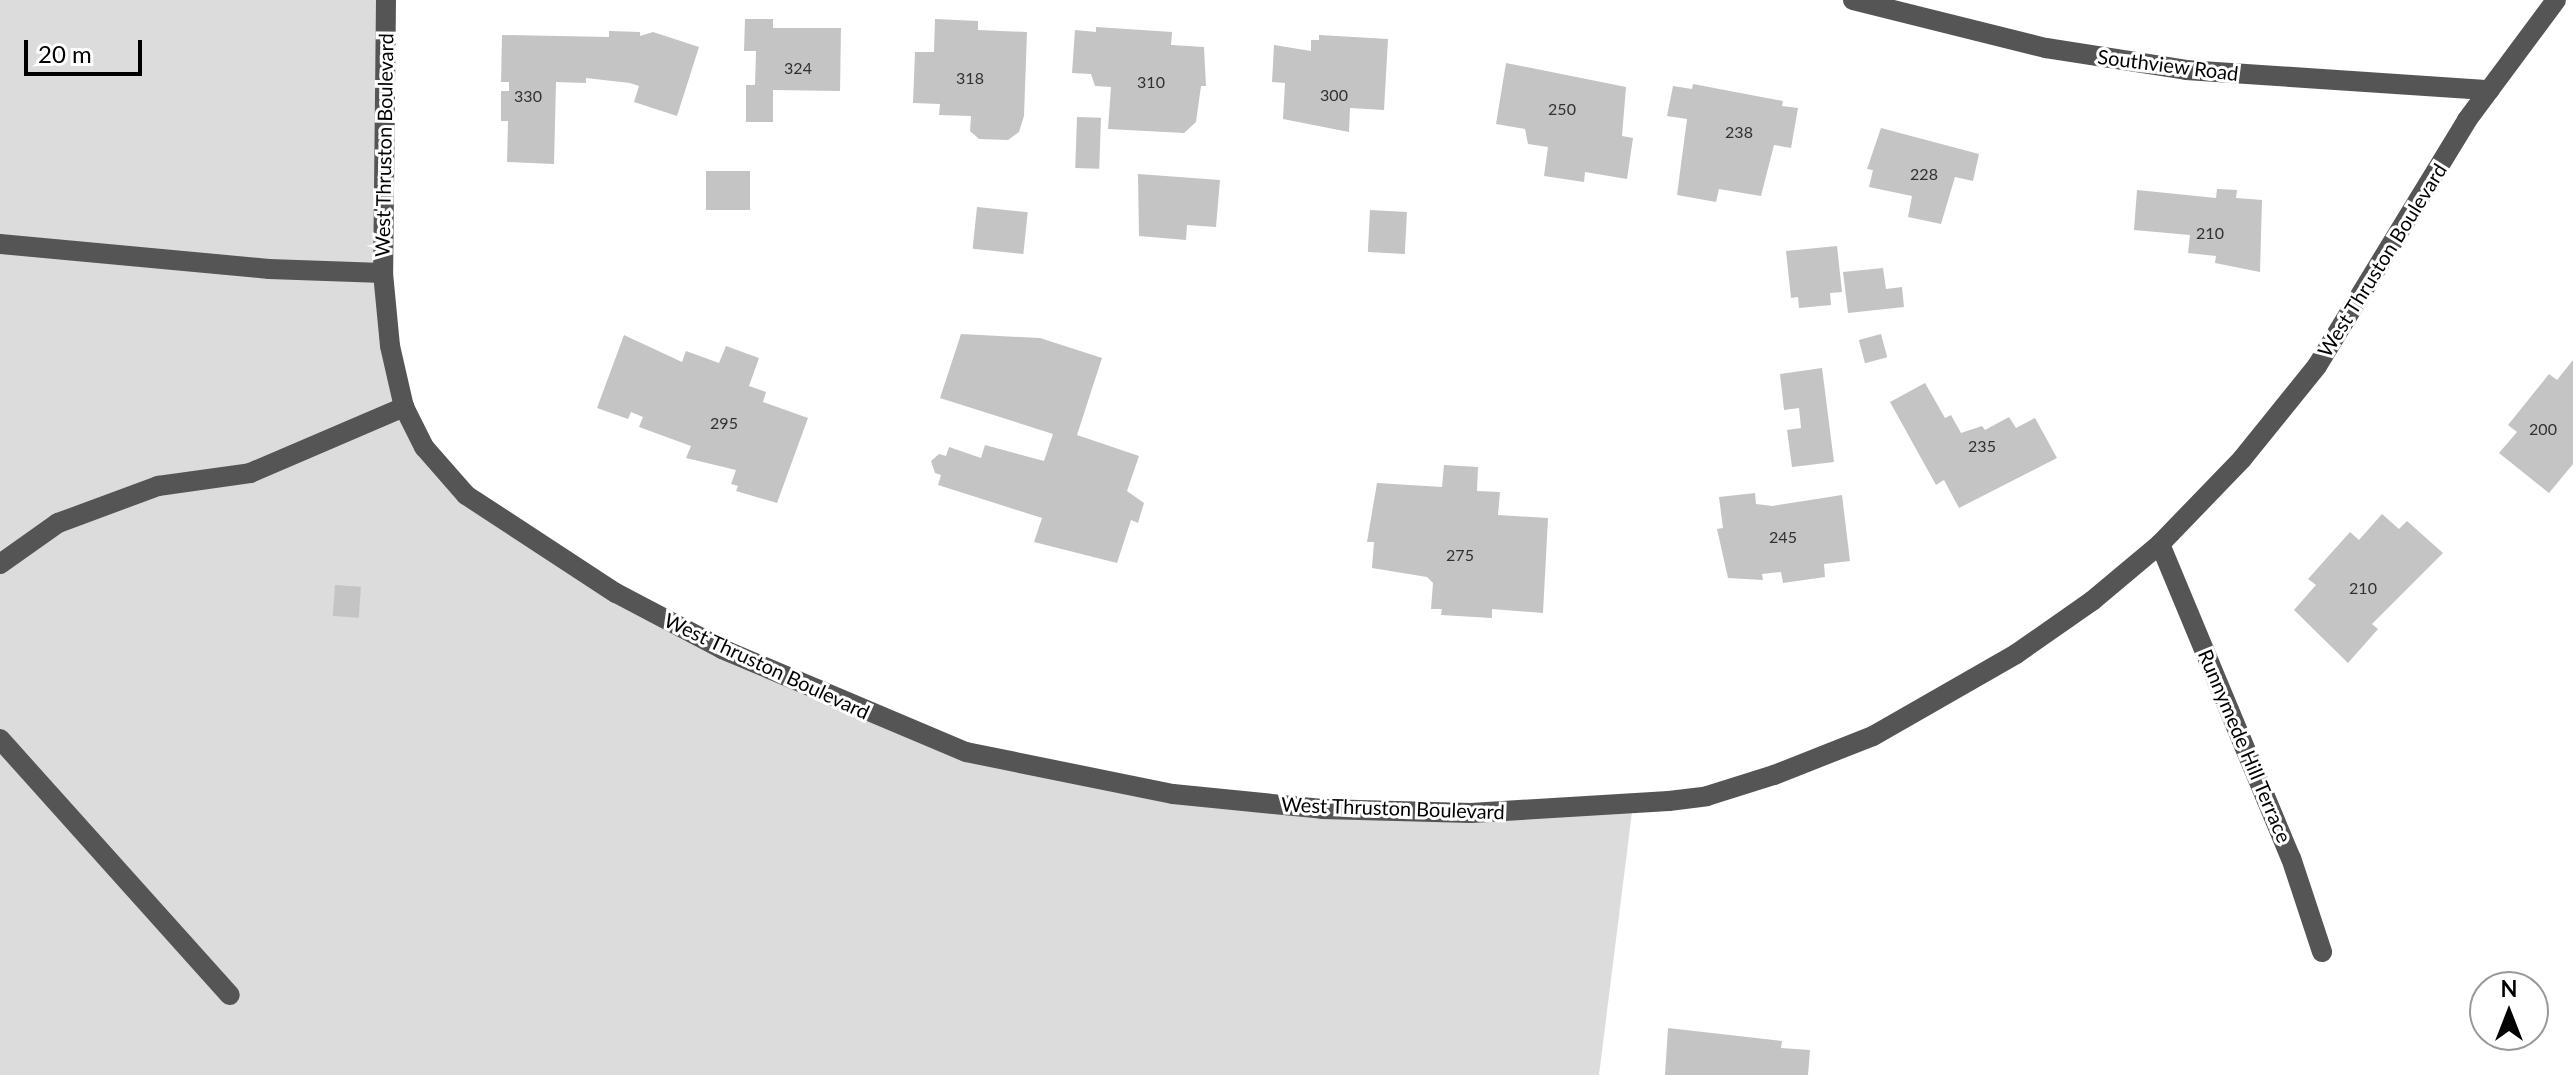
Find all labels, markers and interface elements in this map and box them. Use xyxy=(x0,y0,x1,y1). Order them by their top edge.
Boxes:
scale bar xyxy=(28,24,146,74)
street label: West Thruston Boulevard xyxy=(370,33,398,257)
text: 20 m xyxy=(38,39,92,68)
street label: Southview Road xyxy=(2096,44,2240,86)
house number: 324 xyxy=(784,58,812,78)
house number: 318 xyxy=(956,68,984,88)
house number: 310 xyxy=(1137,72,1165,92)
house number: 300 xyxy=(1320,85,1348,105)
house number: 330 xyxy=(514,86,542,106)
house number: 250 xyxy=(1548,99,1576,119)
house number: 238 xyxy=(1725,122,1753,142)
street label: West Thruston Boulevard xyxy=(2312,159,2452,361)
house number: 228 xyxy=(1910,164,1938,184)
house number: 210 xyxy=(2196,223,2224,243)
house number: 295 xyxy=(710,413,738,433)
house number: 200 xyxy=(2529,419,2557,439)
house number: 235 xyxy=(1968,436,1996,456)
house number: 245 xyxy=(1769,527,1797,547)
house number: 275 xyxy=(1446,545,1474,565)
house number: 210 xyxy=(2349,578,2377,598)
street label: West Thruston Boulevard xyxy=(660,608,874,724)
street label: Runnymede Hill Terrace xyxy=(2193,645,2297,847)
street label: West Thruston Boulevard xyxy=(1281,792,1505,824)
north arrow xyxy=(2469,971,2549,1051)
text: N xyxy=(2501,975,2517,1002)

